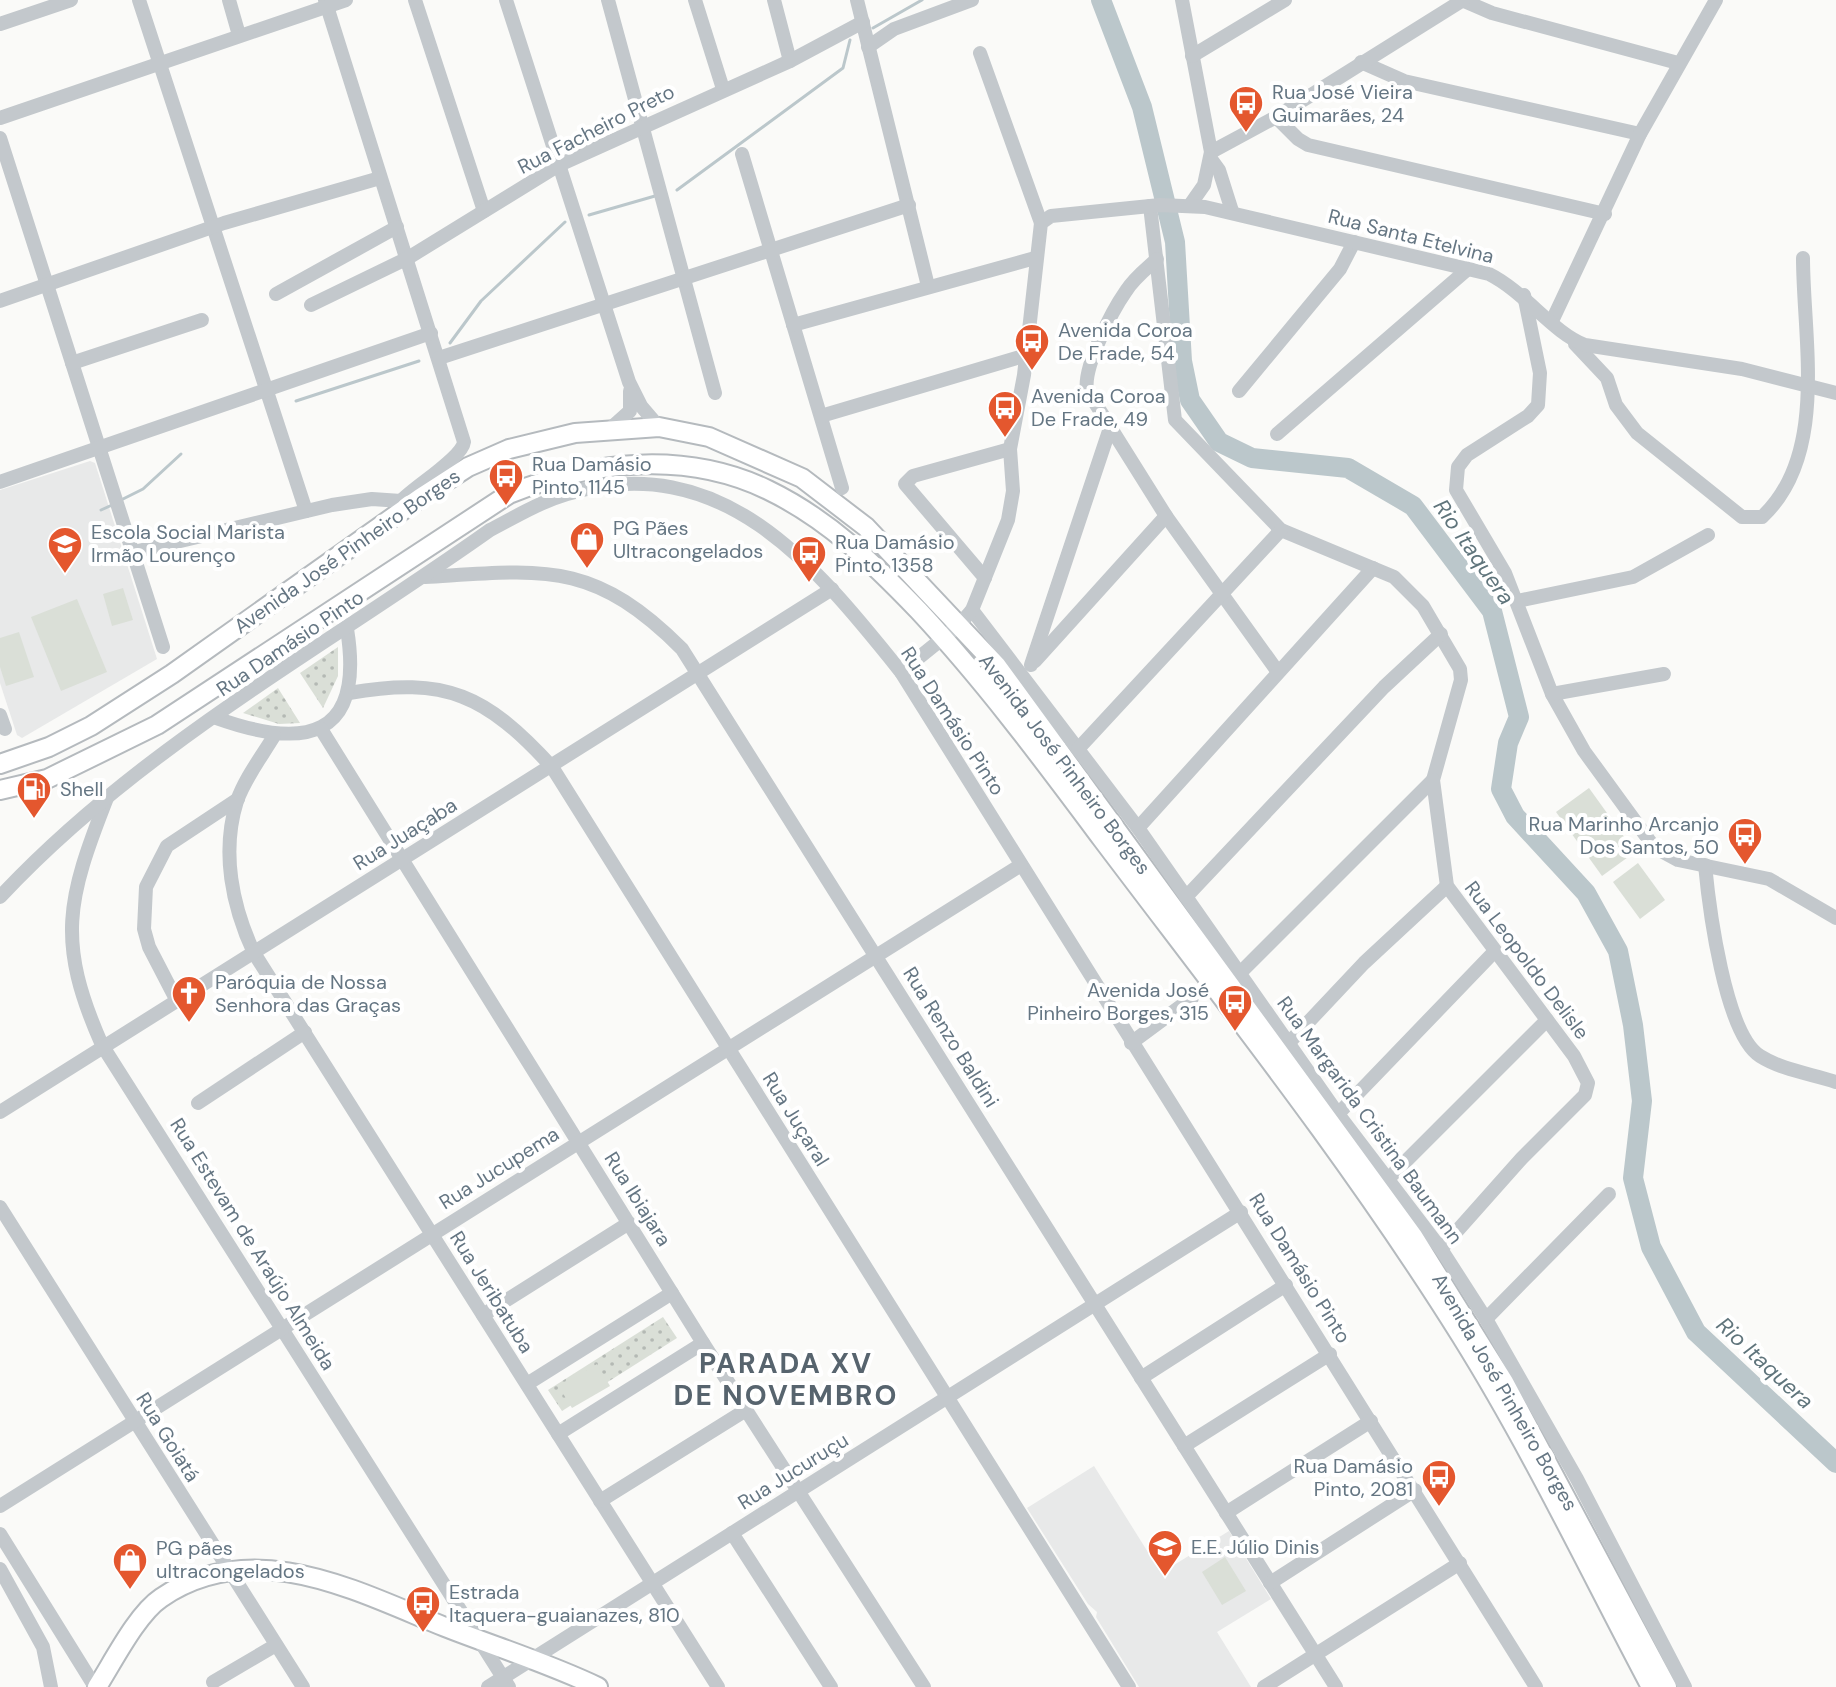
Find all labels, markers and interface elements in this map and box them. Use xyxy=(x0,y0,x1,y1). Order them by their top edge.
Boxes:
street label: Rua Facheiro Preto xyxy=(513,78,679,180)
place label: Rua José Vieira Guimarães, 24 xyxy=(1272,79,1413,128)
bus stop icon: Rua José Vieira Guimarães, 24 xyxy=(1227,84,1265,134)
street label: Rua Santa Etelvina xyxy=(1325,203,1497,269)
place label: Avenida Coroa De Frade, 54 xyxy=(1058,317,1193,366)
bus stop icon: Avenida Coroa De Frade, 54 xyxy=(1013,322,1051,372)
place label: Avenida Coroa De Frade, 49 xyxy=(1031,383,1166,432)
bus stop icon: Avenida Coroa De Frade, 49 xyxy=(986,389,1024,439)
place label: Rua Damásio Pinto, 1145 xyxy=(532,451,652,500)
bus stop icon: Rua Damásio Pinto, 1145 xyxy=(487,457,525,507)
street label: Avenida José Pinheiro Borges xyxy=(229,463,465,639)
water label: Rio Itaquera xyxy=(1427,493,1521,611)
place label: PG Pães Ultracongelados xyxy=(613,515,763,564)
place label: Escola Social Marista Irmão Lourenço xyxy=(91,519,285,568)
shop icon: PG Pães Ultracongelados xyxy=(568,520,606,570)
school or university icon: Escola Social Marista Irmão Lourenço xyxy=(46,525,84,575)
place label: Rua Damásio Pinto, 1358 xyxy=(835,529,955,578)
bus stop icon: Rua Damásio Pinto, 1358 xyxy=(790,534,828,584)
street label: Rua Damásio Pinto xyxy=(211,584,369,702)
street label: Rua Damásio Pinto xyxy=(895,642,1011,800)
street label: Avenida José Pinheiro Borges xyxy=(973,648,1157,880)
fuel station icon: Shell xyxy=(15,770,53,820)
place label: Shell xyxy=(60,776,103,802)
street label: Rua Juaçaba xyxy=(348,792,462,876)
place label: Rua Marinho Arcanjo Dos Santos, 50 xyxy=(1529,811,1719,860)
bus stop icon: Rua Marinho Arcanjo Dos Santos, 50 xyxy=(1726,816,1764,866)
street label: Rua Leopoldo Delisle xyxy=(1459,876,1595,1044)
street label: Rua Renzo Baldini xyxy=(897,962,1005,1112)
place label: Paróquia de Nossa Senhora das Graças xyxy=(215,969,401,1018)
church icon: Paróquia de Nossa Senhora das Graças xyxy=(170,974,208,1024)
place label: Avenida José Pinheiro Borges, 315 xyxy=(1027,977,1209,1026)
bus stop icon: Avenida José Pinheiro Borges, 315 xyxy=(1216,983,1254,1033)
street label: Rua Margarida Cristina Baumann xyxy=(1271,991,1469,1249)
street label: Rua Juçaral xyxy=(757,1067,835,1171)
street label: Rua Estevam de Araújo Almeida xyxy=(164,1113,342,1375)
street label: Rua Jucupema xyxy=(434,1121,564,1215)
street label: Rua Ibiajara xyxy=(599,1147,677,1251)
street label: Rua Damásio Pinto xyxy=(1243,1188,1357,1348)
street label: Rua Jeribatuba xyxy=(444,1226,540,1358)
street label: Avenida José Pinheiro Borges xyxy=(1426,1268,1584,1516)
water label: Rio Itaquera xyxy=(1710,1311,1820,1415)
district label: PARADA XV DE NOVEMBRO xyxy=(674,1345,898,1414)
street label: Rua Goiatá xyxy=(130,1387,206,1487)
street label: Rua Jucuruçu xyxy=(733,1427,853,1515)
place label: Rua Damásio Pinto, 2081 xyxy=(1293,1453,1413,1502)
bus stop icon: Rua Damásio Pinto, 2081 xyxy=(1420,1458,1458,1508)
school or university icon: E.E. Júlio Dinis xyxy=(1146,1528,1184,1578)
place label: E.E. Júlio Dinis xyxy=(1191,1534,1320,1560)
place label: PG pães ultracongelados xyxy=(156,1535,305,1584)
shop icon: PG pães ultracongelados xyxy=(111,1541,149,1591)
place label: Estrada Itaquera-guaianazes, 810 xyxy=(449,1579,680,1628)
bus stop icon: Estrada Itaquera-guaianazes, 810 xyxy=(404,1584,442,1634)

